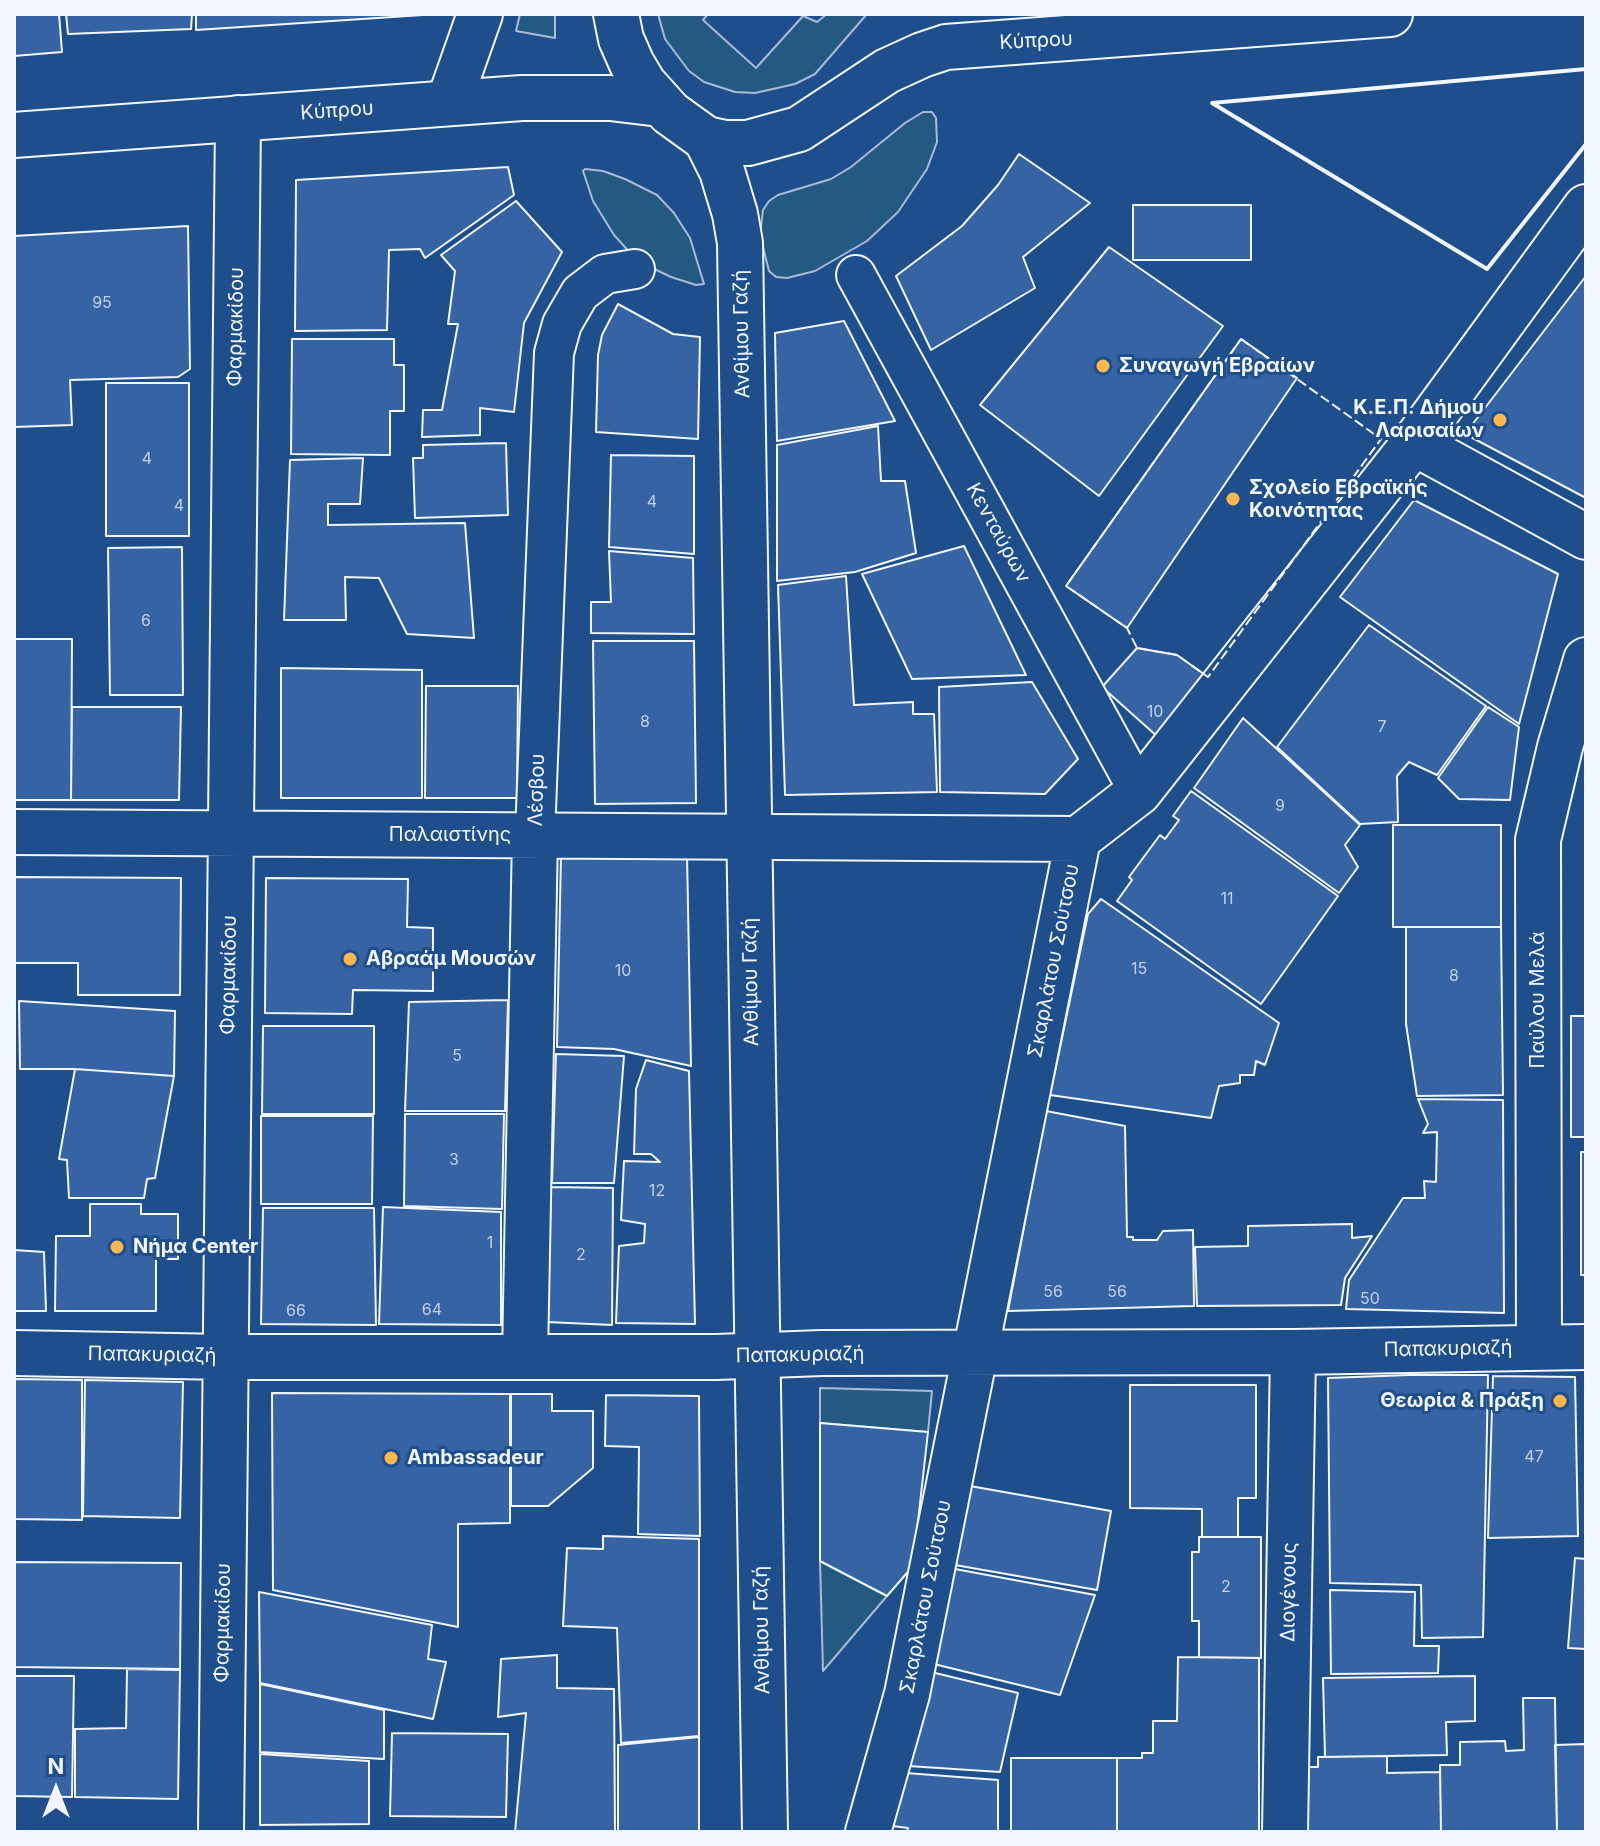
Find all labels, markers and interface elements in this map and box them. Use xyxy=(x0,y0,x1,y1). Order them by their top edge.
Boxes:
street label: Κύπρου xyxy=(999,27,1073,55)
street label: Κύπρου xyxy=(300,96,374,126)
street label: Φαρμακίδου xyxy=(223,267,249,387)
street label: Ανθίμου Γαζή xyxy=(729,270,755,398)
house number: 95 xyxy=(92,293,112,313)
place label: Συναγωγή Εβραίων xyxy=(1119,354,1315,378)
marker: Συναγωγή Εβραίων xyxy=(1094,357,1112,375)
place label: Κ.Ε.Π. Δήμου Λαρισαίων xyxy=(1353,396,1484,443)
marker: Κ.Ε.Π. Δήμου Λαρισαίων xyxy=(1491,411,1509,429)
house number: 4 xyxy=(142,449,152,469)
place label: Σχολείο Εβραϊκής Κοινότητας xyxy=(1249,476,1428,523)
street label: Κενταύρων xyxy=(961,479,1035,587)
marker: Σχολείο Εβραϊκής Κοινότητας xyxy=(1224,490,1242,508)
house number: 4 xyxy=(647,492,657,512)
house number: 4 xyxy=(174,496,184,516)
house number: 6 xyxy=(141,611,151,631)
house number: 10 xyxy=(1147,702,1163,722)
house number: 8 xyxy=(640,712,650,732)
house number: 7 xyxy=(1377,717,1387,737)
street label: Λέσβου xyxy=(524,753,550,827)
house number: 9 xyxy=(1275,796,1285,816)
street label: Παλαιστίνης xyxy=(389,823,511,847)
street label: Σκαρλάτου Σούτσου xyxy=(1023,862,1085,1060)
house number: 11 xyxy=(1220,889,1234,909)
street label: Φαρμακίδου xyxy=(216,915,242,1035)
street label: Ανθίμου Γαζή xyxy=(738,918,764,1046)
street label: Παύλου Μελά xyxy=(1526,932,1550,1068)
place label: Αβραάμ Μουσών xyxy=(366,947,536,971)
marker: Αβραάμ Μουσών xyxy=(341,950,359,968)
house number: 15 xyxy=(1131,959,1147,979)
house number: 10 xyxy=(615,961,631,981)
house number: 8 xyxy=(1449,966,1459,986)
house number: 5 xyxy=(452,1046,462,1066)
house number: 3 xyxy=(449,1150,459,1170)
house number: 12 xyxy=(649,1181,665,1201)
house number: 1 xyxy=(487,1233,493,1253)
place label: Νήμα Center xyxy=(133,1235,258,1259)
marker: Νήμα Center xyxy=(108,1238,126,1256)
house number: 2 xyxy=(576,1245,586,1265)
house number: 56 xyxy=(1043,1282,1063,1302)
house number: 56 xyxy=(1107,1282,1127,1302)
house number: 50 xyxy=(1360,1289,1380,1309)
house number: 64 xyxy=(422,1300,442,1320)
house number: 66 xyxy=(286,1301,306,1321)
street label: Παπακυριαζή xyxy=(1383,1336,1513,1362)
street label: Παπακυριαζή xyxy=(87,1342,217,1368)
street label: Παπακυριαζή xyxy=(735,1342,865,1368)
place label: Θεωρία & Πράξη xyxy=(1380,1389,1544,1413)
marker: Θεωρία & Πράξη xyxy=(1551,1392,1569,1410)
place label: Ambassadeur xyxy=(407,1446,544,1470)
house number: 47 xyxy=(1524,1447,1544,1467)
marker: Ambassadeur xyxy=(382,1449,400,1467)
street label: Σκαρλάτου Σούτσου xyxy=(895,1498,957,1696)
street label: Διογένους xyxy=(1276,1542,1302,1642)
street label: Φαρμακίδου xyxy=(210,1563,236,1683)
street label: Ανθίμου Γαζή xyxy=(749,1566,775,1694)
house number: 2 xyxy=(1221,1577,1231,1597)
north arrow xyxy=(16,1750,96,1830)
text: N xyxy=(48,1753,64,1779)

